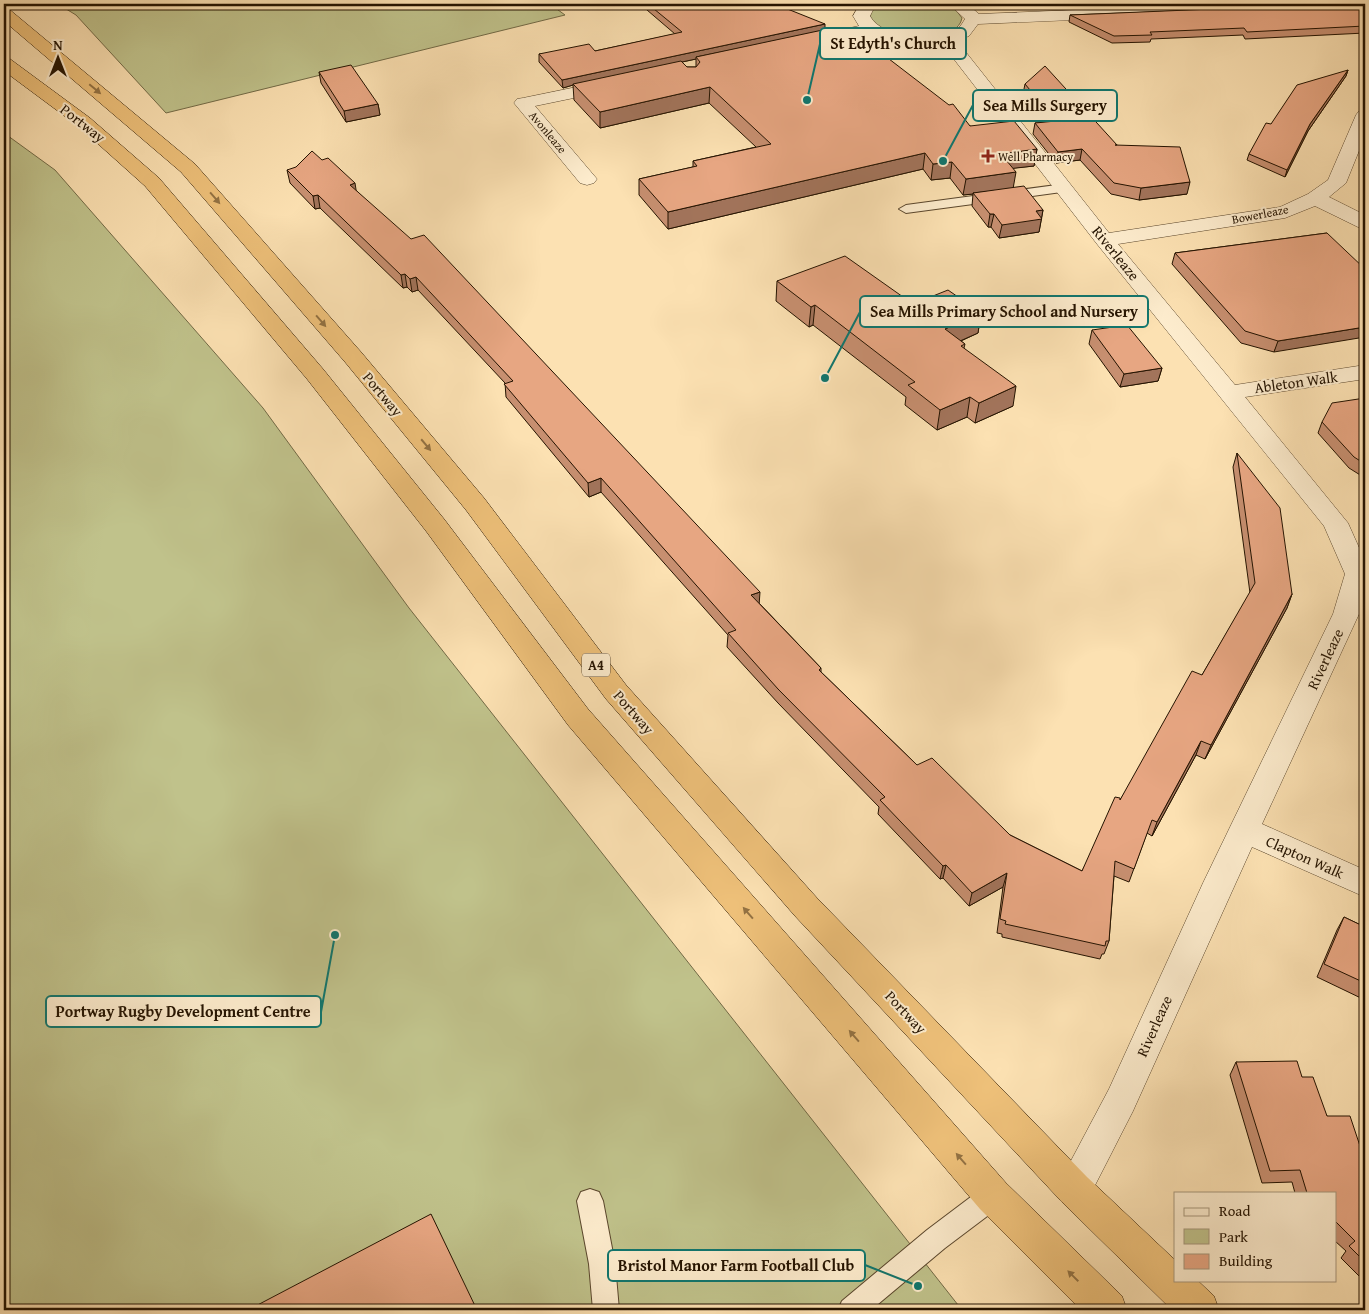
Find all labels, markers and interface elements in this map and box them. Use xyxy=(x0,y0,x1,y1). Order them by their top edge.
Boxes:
callout: St Edyth's Church xyxy=(820,28,966,59)
text: St Edyth's Church xyxy=(830,31,956,55)
north arrow xyxy=(32,32,82,82)
text: N xyxy=(53,35,63,55)
one-way arrow xyxy=(89,83,102,94)
callout: Sea Mills Surgery xyxy=(973,90,1117,121)
text: Sea Mills Surgery xyxy=(983,93,1108,117)
street label: Portway xyxy=(56,99,110,148)
street label: Avonleaze xyxy=(525,107,571,157)
place label: Well Pharmacy xyxy=(998,148,1073,165)
marker: Well Pharmacy xyxy=(982,150,994,162)
one-way arrow xyxy=(209,192,220,204)
street label: Bowerleaze xyxy=(1230,200,1290,228)
street label: Riverleaze xyxy=(1087,221,1145,285)
callout: Sea Mills Primary School and Nursery xyxy=(860,296,1148,327)
text: Sea Mills Primary School and Nursery xyxy=(870,299,1139,323)
one-way arrow xyxy=(316,314,327,327)
street label: Ableton Walk xyxy=(1253,366,1339,398)
street label: Portway xyxy=(358,367,408,421)
one-way arrow xyxy=(421,438,432,451)
street label: Riverleaze xyxy=(1302,625,1348,693)
road number: A4 xyxy=(582,654,610,676)
street label: Portway xyxy=(609,685,659,739)
street label: Clapton Walk xyxy=(1263,830,1348,884)
one-way arrow xyxy=(743,907,754,919)
street label: Portway xyxy=(881,986,932,1039)
street label: Riverleaze xyxy=(1131,992,1177,1060)
callout: Portway Rugby Development Centre xyxy=(46,996,321,1027)
text: Portway Rugby Development Centre xyxy=(56,999,311,1023)
one-way arrow xyxy=(849,1029,860,1042)
one-way arrow xyxy=(955,1152,966,1165)
legend xyxy=(1174,1192,1336,1282)
text: Road xyxy=(1219,1200,1250,1221)
text: Park xyxy=(1219,1226,1248,1247)
callout: Bristol Manor Farm Football Club xyxy=(608,1250,865,1281)
text: Building xyxy=(1219,1250,1273,1271)
text: Bristol Manor Farm Football Club xyxy=(618,1253,854,1277)
one-way arrow xyxy=(1067,1270,1079,1282)

